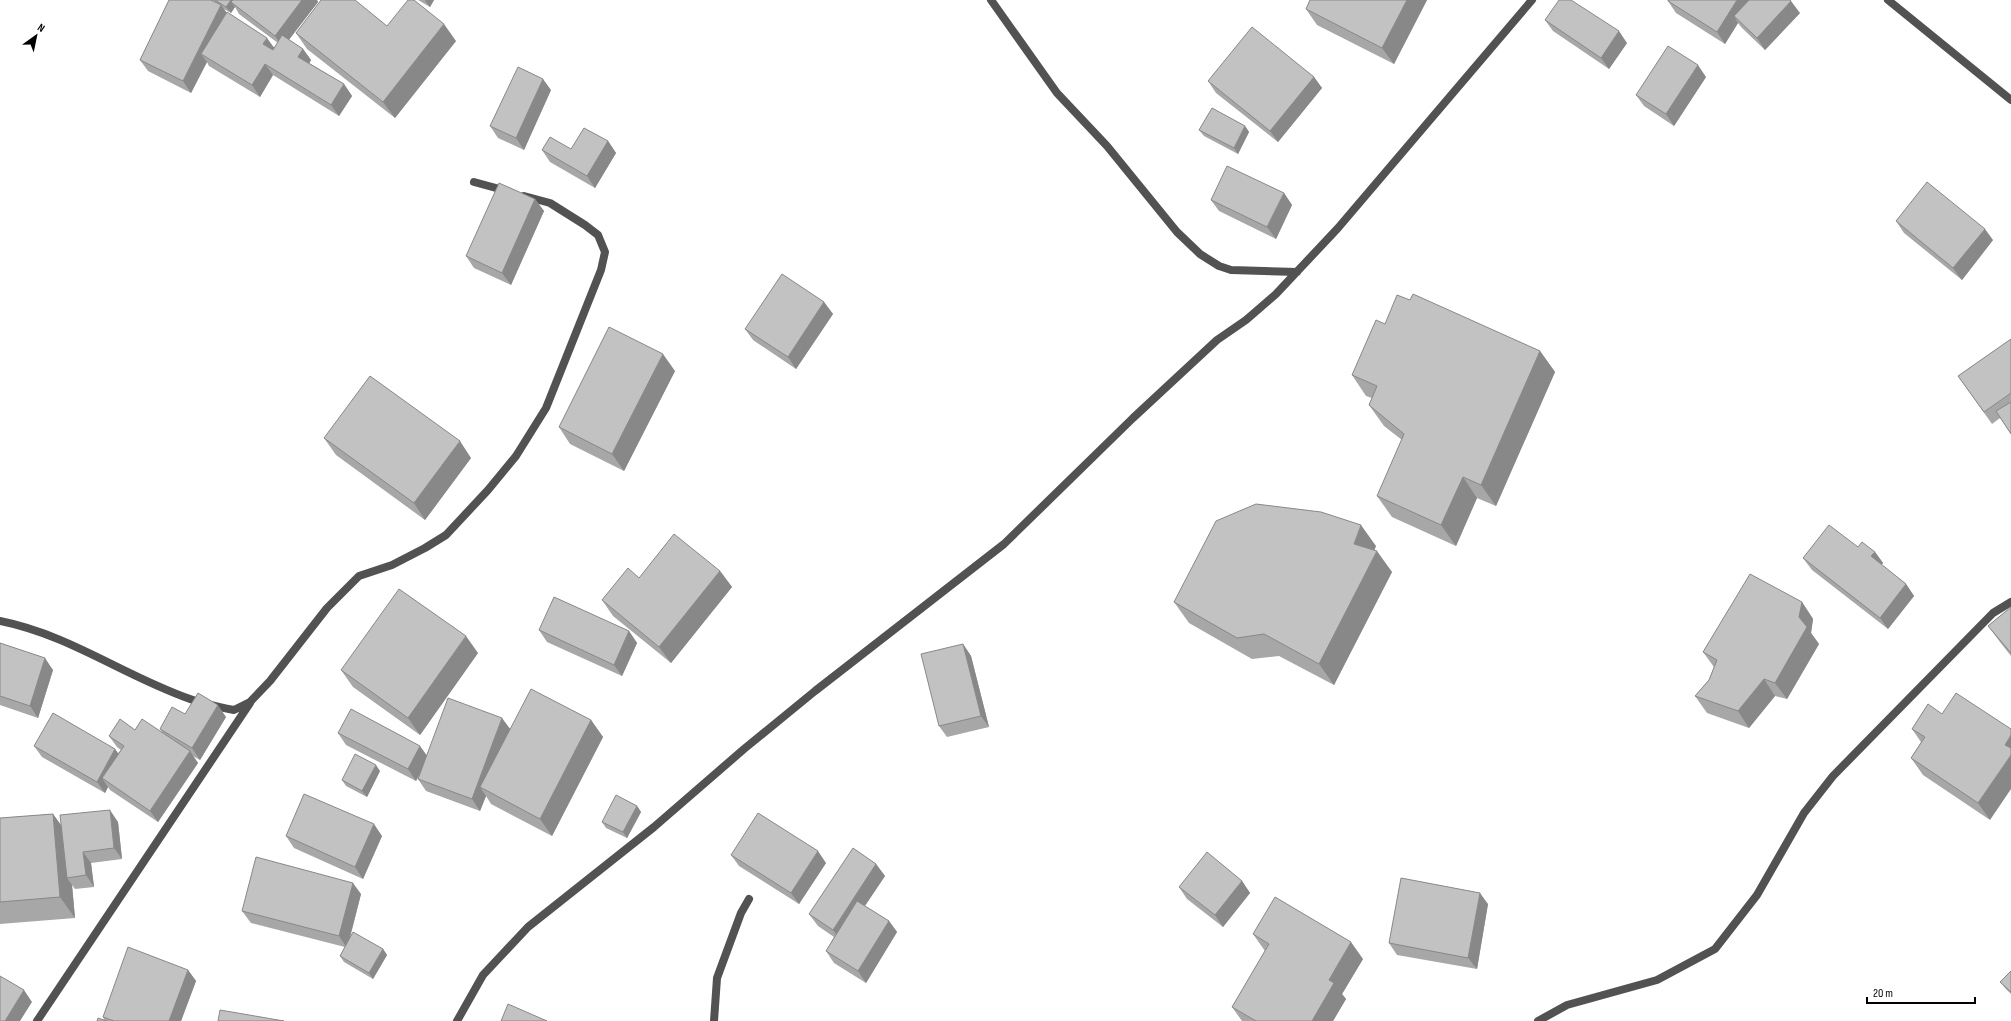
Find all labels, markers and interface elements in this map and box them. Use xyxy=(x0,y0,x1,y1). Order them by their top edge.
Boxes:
north arrow xyxy=(16,16,56,56)
text: N xyxy=(35,21,47,35)
scale bar xyxy=(1867,979,1975,1005)
text: 20 m xyxy=(1873,986,1893,1001)

